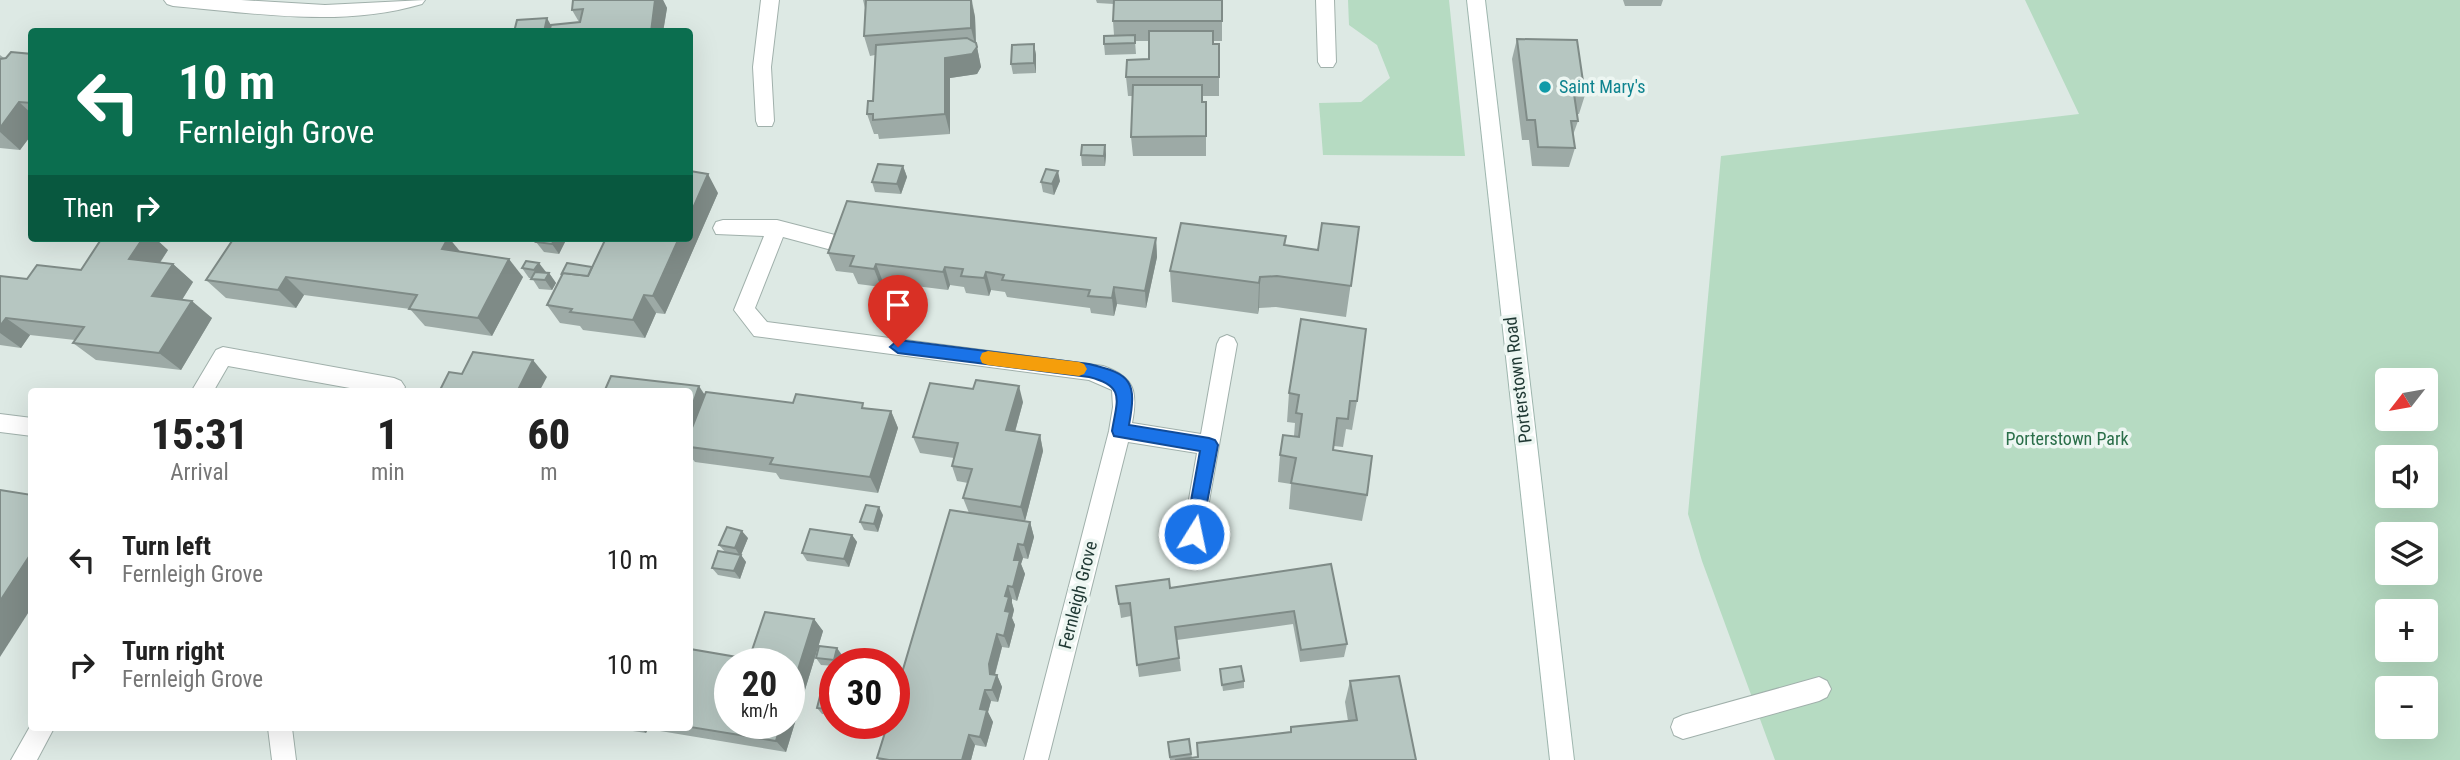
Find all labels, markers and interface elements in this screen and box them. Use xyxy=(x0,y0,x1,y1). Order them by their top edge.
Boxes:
text: 10 m xyxy=(178,54,275,111)
icon: left xyxy=(63,56,154,147)
place label: Saint Mary's xyxy=(1559,76,1645,97)
marker: Saint Mary's xyxy=(1537,79,1553,95)
text: Fernleigh Grove xyxy=(178,113,374,151)
icon: right xyxy=(128,189,166,227)
text: Then xyxy=(63,193,114,223)
pin xyxy=(868,275,928,347)
icon: arrive xyxy=(879,286,917,324)
street label: Porterstown Road xyxy=(1499,316,1536,444)
north arrow xyxy=(2375,368,2438,430)
map controls xyxy=(2375,368,2438,739)
text: 15:31 xyxy=(151,410,248,459)
text: 1 xyxy=(377,410,398,459)
text: 60 xyxy=(527,410,570,459)
park label: Porterstown Park xyxy=(2005,428,2129,449)
button: sound xyxy=(2375,445,2438,508)
text: Arrival xyxy=(170,459,229,486)
text: min xyxy=(371,459,405,486)
text: m xyxy=(540,459,557,486)
position arrow xyxy=(1157,497,1231,571)
button: layers xyxy=(2375,522,2438,585)
text: Turn left xyxy=(122,531,211,561)
street label: Fernleigh Grove xyxy=(1054,539,1101,651)
icon: left xyxy=(63,541,101,579)
text: 10 m xyxy=(607,545,658,575)
text: Fernleigh Grove xyxy=(122,561,263,588)
button: + xyxy=(2375,599,2438,662)
text: Turn right xyxy=(122,636,224,666)
icon: right xyxy=(63,646,101,684)
speed limit sign: 30 xyxy=(819,648,910,739)
text: 10 m xyxy=(607,650,658,680)
text: 20 xyxy=(742,664,777,705)
text: Fernleigh Grove xyxy=(122,666,263,693)
button: − xyxy=(2375,676,2438,739)
text: km/h xyxy=(741,700,778,721)

